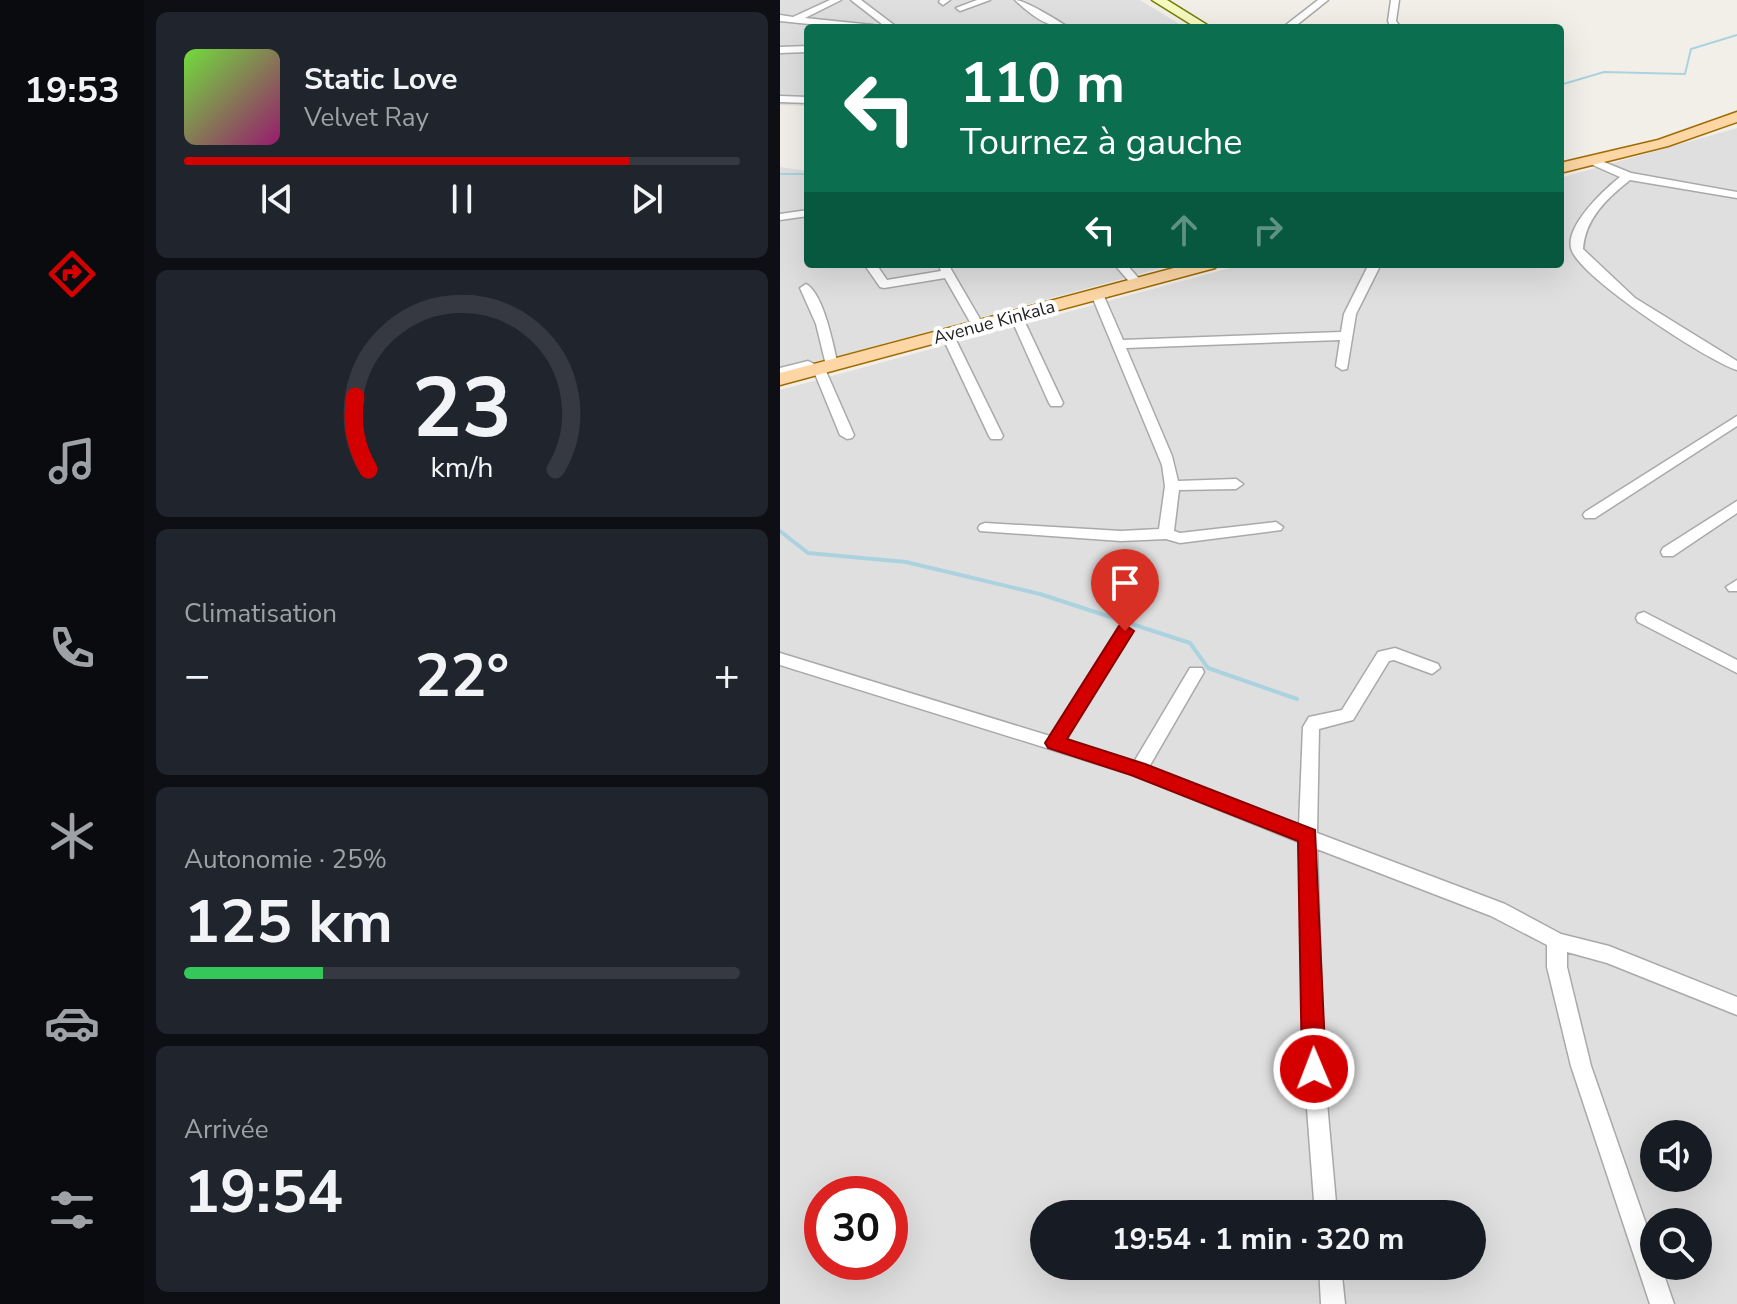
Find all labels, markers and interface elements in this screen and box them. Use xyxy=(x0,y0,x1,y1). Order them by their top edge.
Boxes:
text: 110 m xyxy=(960,45,1125,122)
icon: left xyxy=(828,56,932,160)
text: Static Love xyxy=(304,59,458,100)
text: 19:53 xyxy=(24,66,120,115)
text: Velvet Ray xyxy=(304,100,429,135)
text: Tournez à gauche xyxy=(960,118,1242,167)
icon: previous xyxy=(255,177,299,221)
icon: pause xyxy=(440,177,484,221)
icon: next xyxy=(625,177,669,221)
icon: left xyxy=(1078,208,1122,252)
icon: ahead xyxy=(1162,208,1206,252)
icon: right xyxy=(1246,208,1290,252)
icon: directions xyxy=(44,246,100,302)
street label: Avenue Kinkala xyxy=(931,294,1057,350)
text: 23 xyxy=(412,351,512,464)
icon: music xyxy=(44,433,100,489)
text: km/h xyxy=(431,448,493,487)
pin xyxy=(1091,549,1159,631)
icon: arrive xyxy=(1103,561,1147,605)
text: Climatisation xyxy=(184,596,337,631)
icon: phone xyxy=(44,620,100,676)
text: 22° xyxy=(415,635,509,717)
text: − xyxy=(184,646,210,706)
text: + xyxy=(714,646,740,706)
icon: climate xyxy=(44,808,100,864)
text: Autonomie · 25% xyxy=(184,842,387,877)
text: 125 km xyxy=(184,881,393,963)
icon: car xyxy=(44,995,100,1051)
position arrow xyxy=(1272,1027,1356,1111)
text: Arrivée xyxy=(184,1112,268,1147)
map controls xyxy=(1640,1120,1712,1280)
button: sound xyxy=(1640,1120,1712,1192)
text: 19:54 xyxy=(184,1151,343,1233)
speed limit sign: 30 xyxy=(804,1176,908,1280)
icon: filters xyxy=(44,1182,100,1238)
button: search xyxy=(1640,1208,1712,1280)
text: 19:54 · 1 min · 320 m xyxy=(1112,1219,1404,1260)

